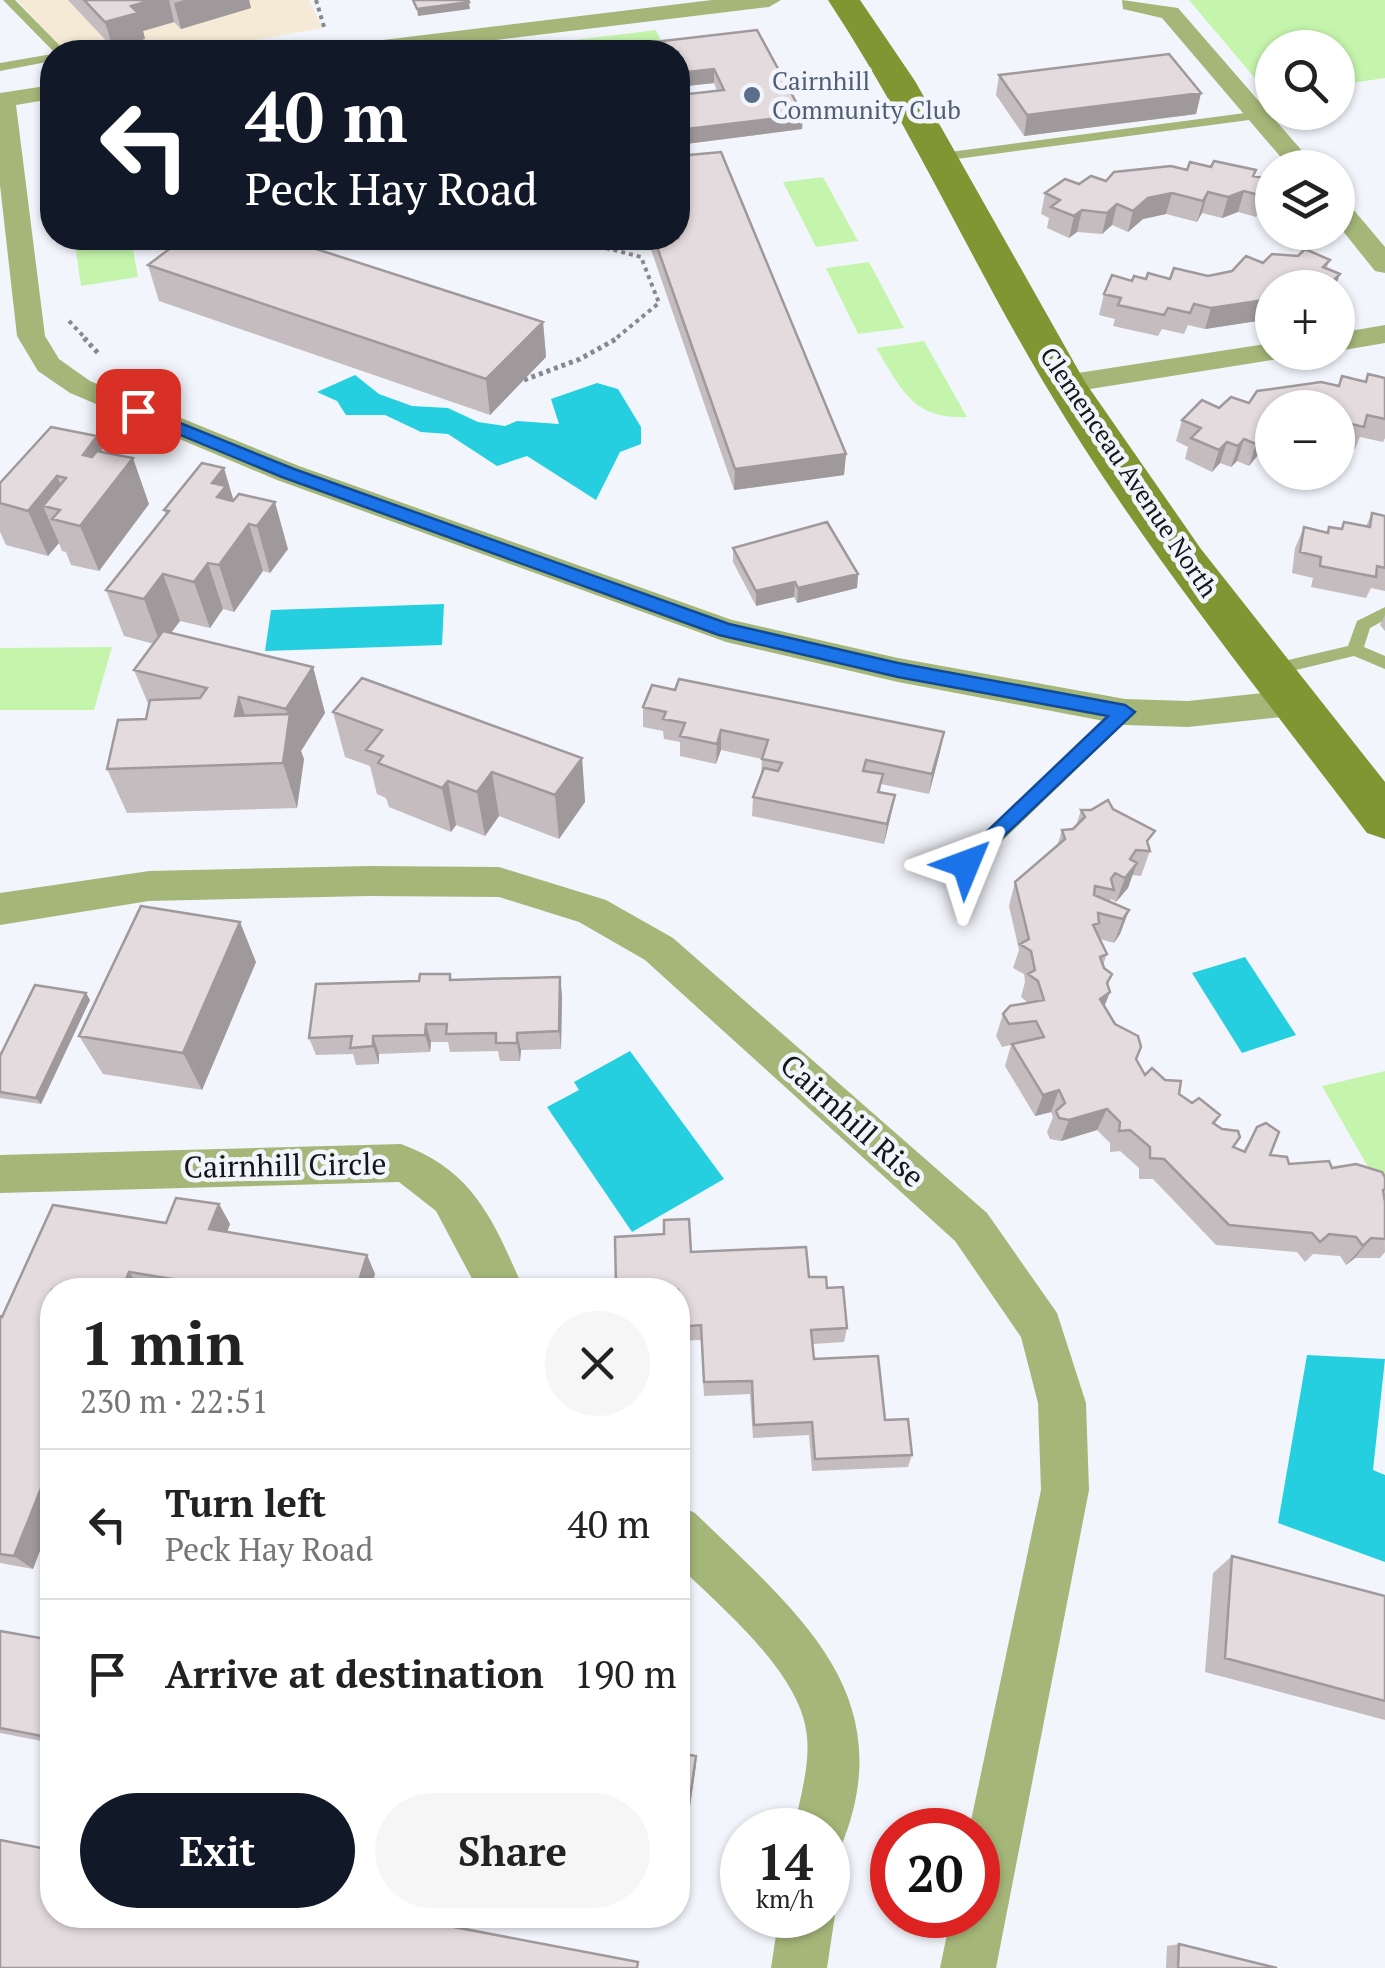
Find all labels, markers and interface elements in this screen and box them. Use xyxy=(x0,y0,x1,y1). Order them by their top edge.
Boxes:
map controls xyxy=(1255,30,1355,490)
button: search xyxy=(1255,30,1355,130)
place label: Cairnhill Community Club xyxy=(772,64,961,126)
text: 40 m xyxy=(245,69,408,162)
icon: left xyxy=(80,80,210,210)
marker: Cairnhill Community Club xyxy=(741,84,763,106)
button: layers xyxy=(1255,150,1355,250)
text: Peck Hay Road xyxy=(245,158,538,218)
button: + xyxy=(1255,270,1355,370)
street label: Clemenceau Avenue North xyxy=(1033,340,1226,604)
pin xyxy=(96,369,181,454)
icon: arrive xyxy=(111,384,166,439)
button: − xyxy=(1255,390,1355,490)
position arrow xyxy=(914,812,1018,916)
street label: Cairnhill Rise xyxy=(772,1045,933,1196)
street label: Cairnhill Circle xyxy=(183,1143,387,1187)
text: 1 min xyxy=(80,1303,244,1382)
button: close xyxy=(545,1311,650,1416)
text: 230 m · 22:51 xyxy=(80,1380,268,1422)
text: Turn left xyxy=(165,1478,326,1528)
icon: left xyxy=(80,1497,135,1552)
text: 40 m xyxy=(567,1499,650,1549)
text: Peck Hay Road xyxy=(165,1528,373,1570)
icon: arrive xyxy=(80,1647,135,1702)
text: Arrive at destination xyxy=(165,1649,544,1699)
text: 190 m xyxy=(574,1649,677,1699)
button: Exit xyxy=(80,1793,355,1908)
button: Share xyxy=(375,1793,650,1908)
speed limit sign: 20 xyxy=(870,1808,1000,1938)
text: 14 xyxy=(757,1828,813,1894)
text: km/h xyxy=(756,1882,814,1915)

